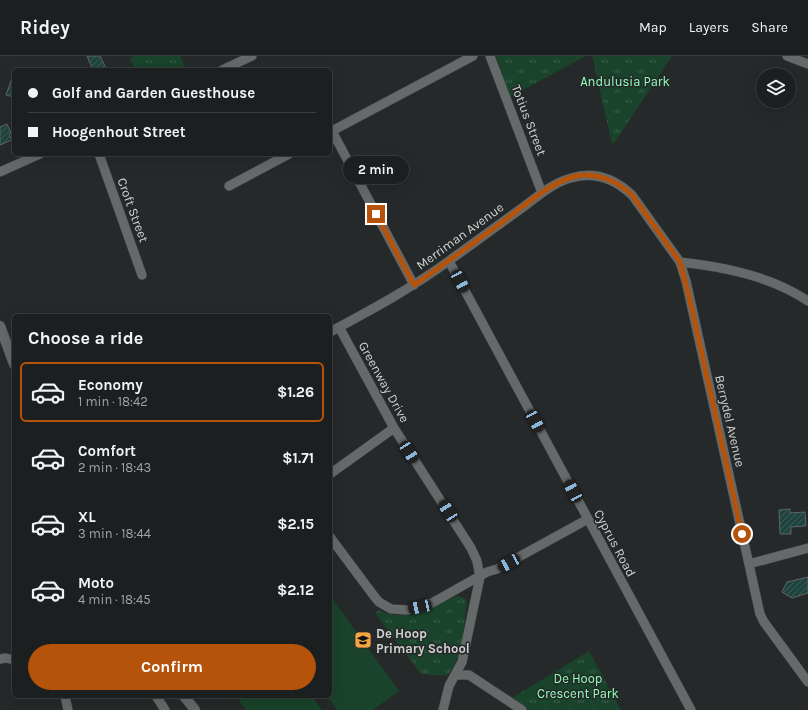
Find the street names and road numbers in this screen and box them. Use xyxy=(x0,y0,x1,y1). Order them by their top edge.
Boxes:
street label: Totius Street xyxy=(509,82,549,158)
street label: Croft Street xyxy=(114,176,152,245)
street label: Merriman Avenue xyxy=(414,199,507,273)
street label: Greenway Drive xyxy=(356,339,413,425)
street label: Berrydel Avenue xyxy=(712,373,748,469)
street label: Cyprus Road xyxy=(591,507,639,579)

